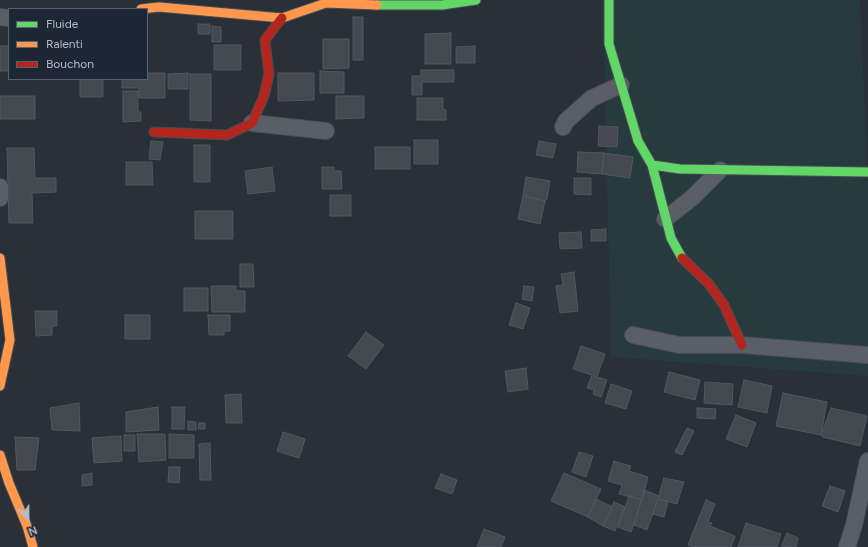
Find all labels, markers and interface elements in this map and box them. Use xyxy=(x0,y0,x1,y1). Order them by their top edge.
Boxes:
legend xyxy=(8,8,148,80)
text: Fluide xyxy=(46,17,78,31)
text: Ralenti xyxy=(46,37,83,51)
text: Bouchon xyxy=(46,57,94,71)
north arrow xyxy=(8,499,48,539)
text: N xyxy=(26,523,39,538)

